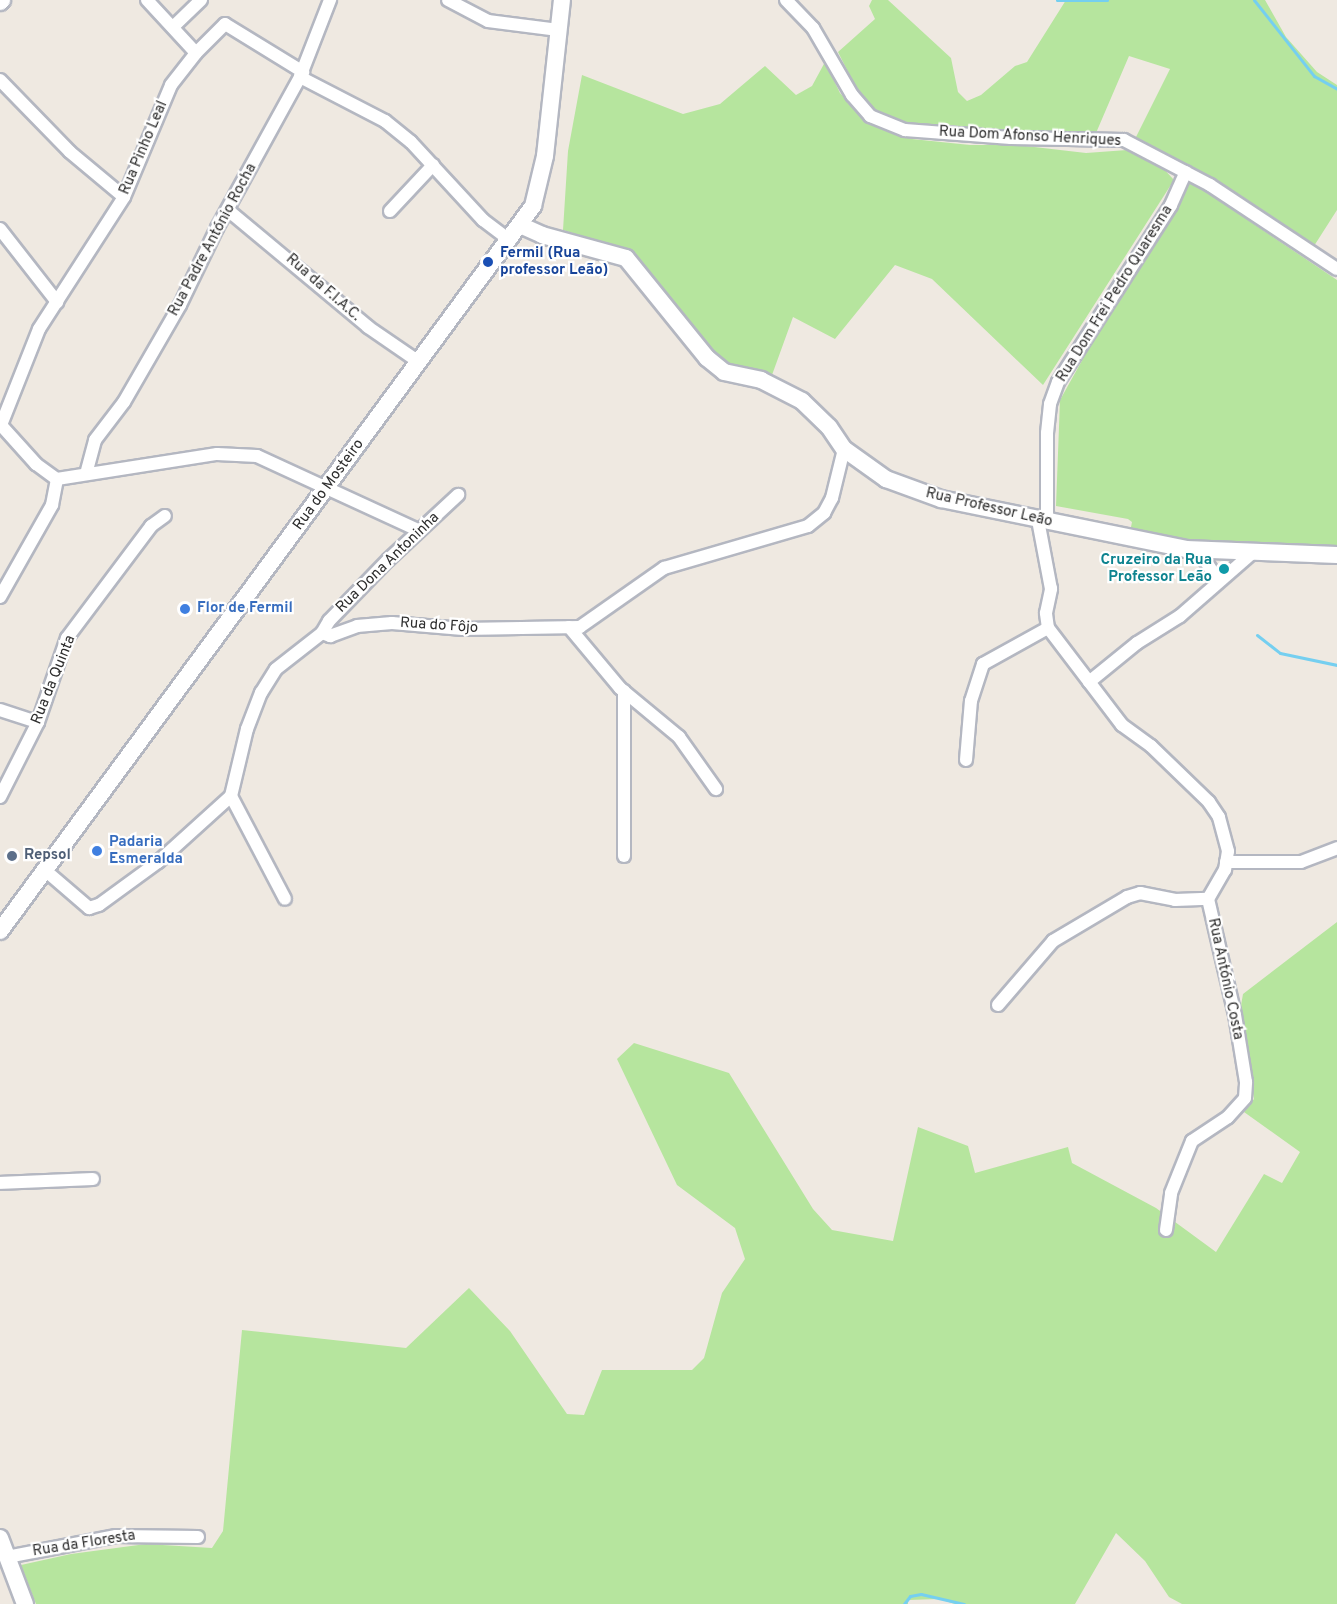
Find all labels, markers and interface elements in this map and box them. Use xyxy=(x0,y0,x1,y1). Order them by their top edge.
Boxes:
street label: Rua Pinho Leal xyxy=(116,98,172,198)
street label: Rua Dom Afonso Henriques xyxy=(938,123,1122,151)
street label: Rua Padre António Rocha xyxy=(165,160,261,320)
street label: Rua Dom Frei Pedro Quaresma xyxy=(1053,202,1177,386)
place label: Fermil (Rua professor Leão) xyxy=(500,244,608,279)
street label: Rua da F.I.A.C. xyxy=(282,250,364,326)
marker: Fermil (Rua professor Leão) xyxy=(481,255,495,269)
street label: Rua do Mosteiro xyxy=(290,436,368,534)
street label: Rua Professor Leão xyxy=(924,485,1054,531)
street label: Rua Dona Antoninha xyxy=(332,509,444,617)
place label: Cruzeiro da Rua Professor Leão xyxy=(1100,551,1212,586)
marker: Cruzeiro da Rua Professor Leão xyxy=(1217,562,1231,576)
place label: Flor de Fermil xyxy=(197,600,293,618)
marker: Flor de Fermil xyxy=(178,602,192,616)
street label: Rua do Fôjo xyxy=(399,614,479,638)
street label: Rua da Quinta xyxy=(28,633,80,727)
place label: Padaria Esmeralda xyxy=(109,833,183,868)
marker: Padaria Esmeralda xyxy=(90,844,104,858)
place label: Repsol xyxy=(24,847,71,865)
marker: Repsol xyxy=(5,849,19,863)
street label: Rua António Costa xyxy=(1203,916,1247,1042)
street label: Rua da Floresta xyxy=(31,1527,137,1561)

